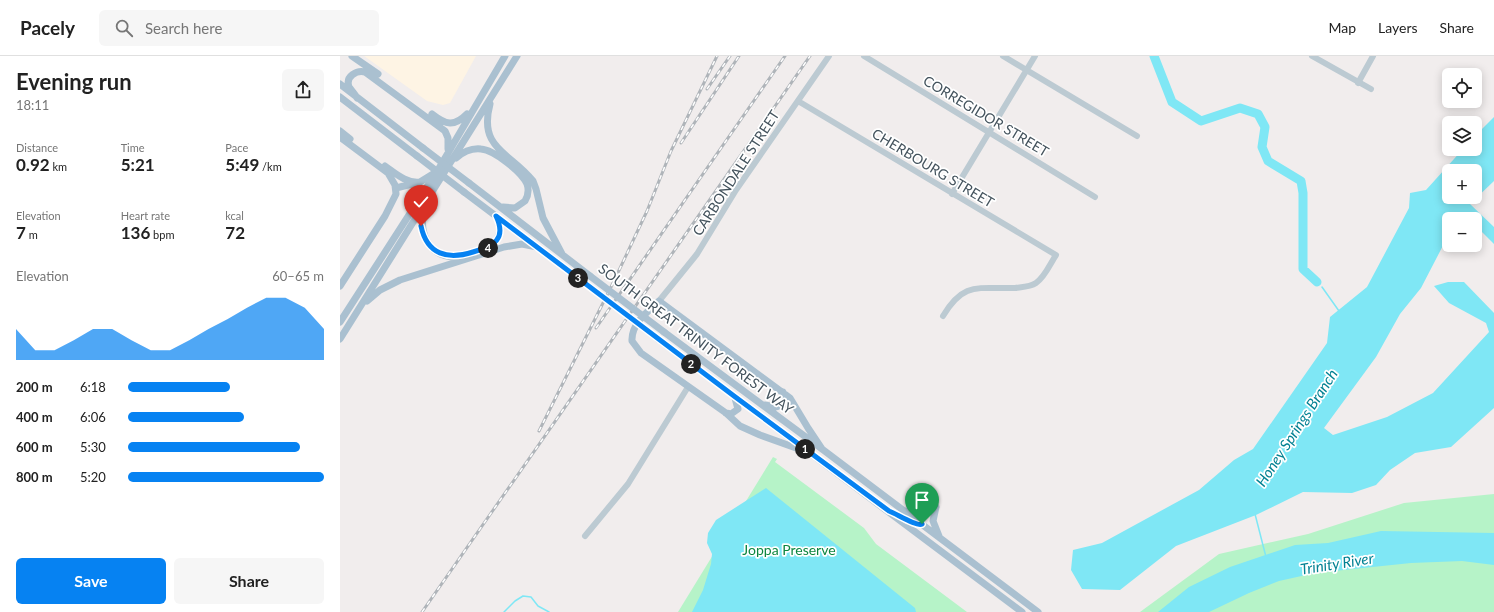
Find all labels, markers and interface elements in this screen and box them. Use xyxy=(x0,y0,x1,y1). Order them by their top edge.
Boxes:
search box xyxy=(99,10,379,46)
text: Pacely xyxy=(20,16,75,39)
icon: search xyxy=(113,17,135,39)
text: Search here xyxy=(145,19,222,37)
text: Map xyxy=(1328,19,1356,36)
text: Layers xyxy=(1378,19,1418,36)
text: Share xyxy=(1440,19,1474,36)
text: Evening run xyxy=(16,68,132,95)
map controls xyxy=(1442,68,1482,252)
button: locate xyxy=(1442,68,1482,108)
button: share xyxy=(282,69,324,111)
street label: CORREGIDOR STREET xyxy=(921,71,1053,160)
text: 18:11 xyxy=(16,97,49,113)
street label: CARBONDALE STREET xyxy=(689,106,783,239)
button: layers xyxy=(1442,116,1482,156)
street label: CHERBOURG STREET xyxy=(869,124,998,211)
text: Distance xyxy=(16,141,58,154)
text: Time xyxy=(121,141,145,154)
text: Pace xyxy=(225,141,248,154)
text: 0.92 xyxy=(16,154,50,175)
text: 5:21 xyxy=(121,154,155,175)
text: 5:49 xyxy=(225,154,259,175)
text: km xyxy=(50,160,67,173)
text: /km xyxy=(259,160,282,173)
button: + xyxy=(1442,164,1482,204)
pin xyxy=(404,185,438,226)
icon: check xyxy=(410,191,432,213)
text: Elevation xyxy=(16,209,61,222)
text: Heart rate xyxy=(121,209,170,222)
text: kcal xyxy=(225,209,244,222)
button: − xyxy=(1442,212,1482,252)
text: 7 xyxy=(16,222,26,243)
text: 136 xyxy=(121,222,150,243)
text: 72 xyxy=(225,222,245,243)
text: m xyxy=(26,228,38,241)
text: bpm xyxy=(150,228,174,241)
pin: 4 xyxy=(478,238,498,258)
text: 4 xyxy=(485,241,491,254)
street label: SOUTH GREAT TRINITY FOREST WAY xyxy=(595,260,797,418)
text: Elevation xyxy=(16,268,69,284)
text: 60–65 m xyxy=(272,268,324,284)
pin: 3 xyxy=(568,268,588,288)
text: 3 xyxy=(575,271,581,284)
pin: 2 xyxy=(681,354,701,374)
text: 2 xyxy=(688,357,694,370)
water label: Honey Springs Branch xyxy=(1252,365,1341,489)
text: 200 m xyxy=(16,379,53,395)
text: 6:18 xyxy=(80,379,106,395)
text: 400 m xyxy=(16,409,53,425)
text: 6:06 xyxy=(80,409,106,425)
text: 600 m xyxy=(16,439,53,455)
text: 5:30 xyxy=(80,439,106,455)
pin: 1 xyxy=(795,439,815,459)
text: 1 xyxy=(802,442,808,455)
text: 800 m xyxy=(16,469,53,485)
text: 5:20 xyxy=(80,469,106,485)
pin xyxy=(905,483,939,524)
icon: arrive xyxy=(911,489,933,511)
park label: Joppa Preserve xyxy=(742,541,836,558)
water label: Trinity River xyxy=(1299,548,1376,578)
button: Save xyxy=(16,558,166,604)
button: Share xyxy=(174,558,324,604)

